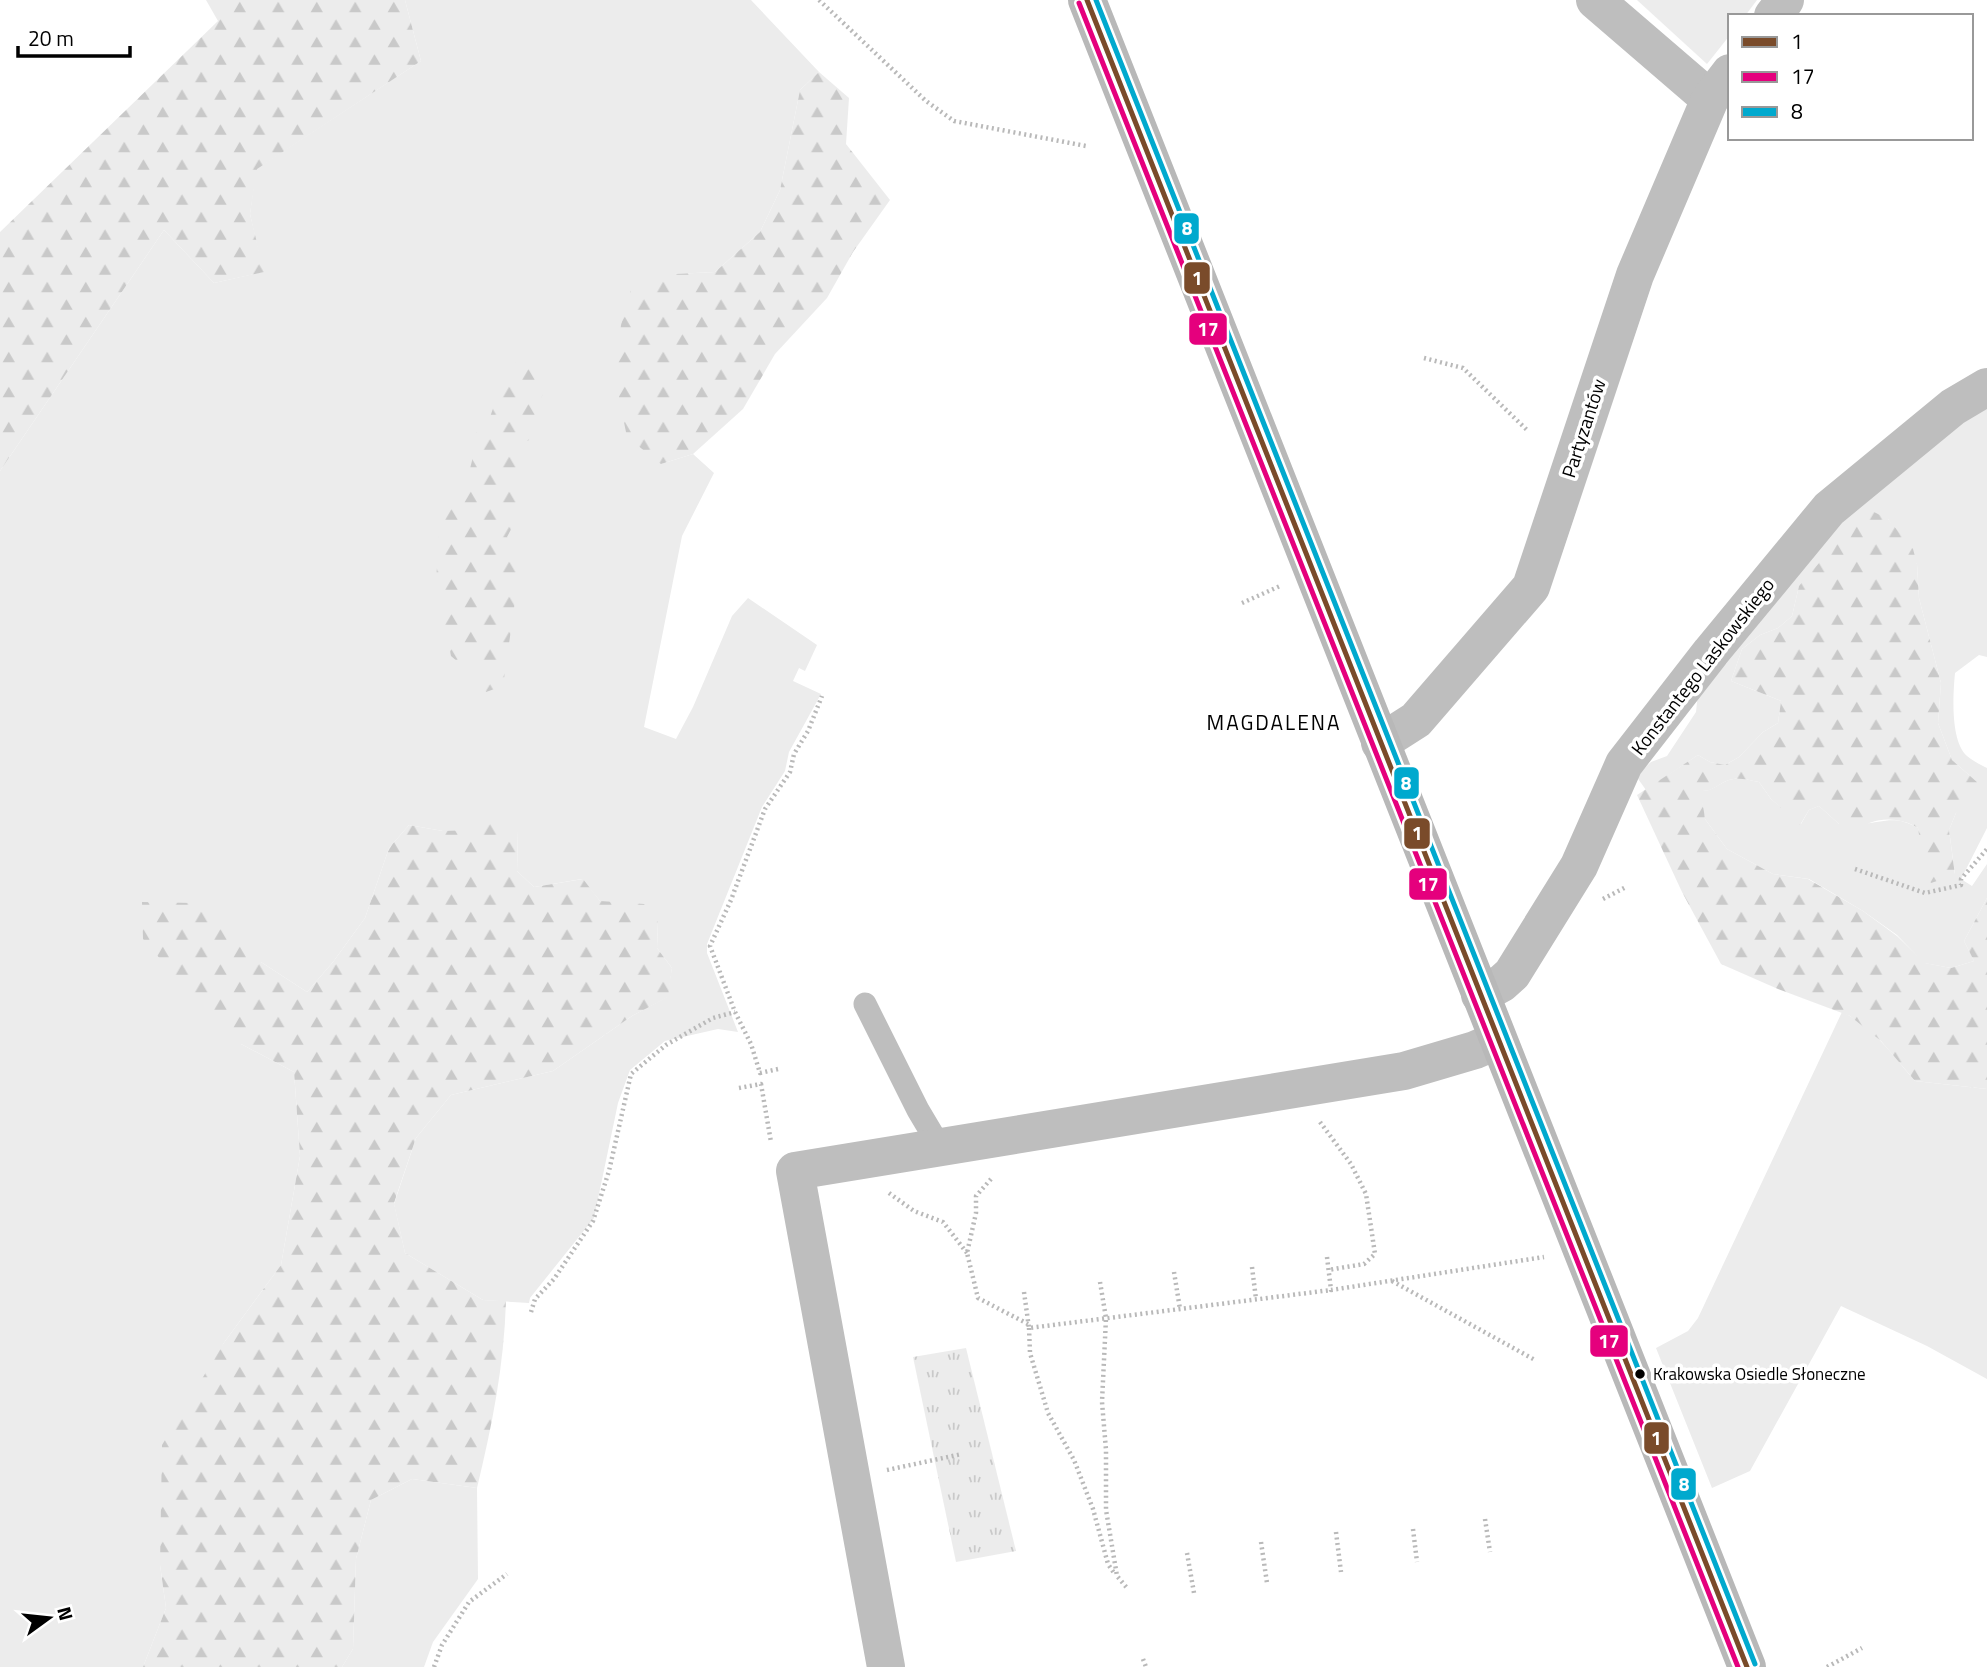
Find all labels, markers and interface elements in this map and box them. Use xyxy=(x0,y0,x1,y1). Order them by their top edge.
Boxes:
scale bar xyxy=(18,14,130,58)
legend xyxy=(1728,14,1973,140)
text: 20 m xyxy=(28,22,74,54)
text: 1 xyxy=(1791,25,1803,57)
text: 17 xyxy=(1791,60,1815,92)
text: 8 xyxy=(1791,95,1803,127)
line badge: 8 xyxy=(1173,212,1200,245)
text: 8 xyxy=(1182,213,1193,242)
line badge: 1 xyxy=(1183,261,1211,295)
text: 1 xyxy=(1192,263,1202,292)
line badge: 17 xyxy=(1188,312,1228,346)
text: 17 xyxy=(1197,314,1219,343)
street label: Partyzantów xyxy=(1553,375,1613,481)
street label: Konstantego Laskowskiego xyxy=(1623,571,1781,761)
district label: MAGDALENA xyxy=(1207,706,1342,738)
line badge: 8 xyxy=(1393,766,1420,800)
text: 8 xyxy=(1401,768,1412,797)
line badge: 1 xyxy=(1403,817,1431,850)
text: 1 xyxy=(1412,818,1422,847)
line badge: 17 xyxy=(1408,867,1448,901)
text: 17 xyxy=(1417,869,1439,898)
line badge: 17 xyxy=(1589,1324,1629,1358)
text: 17 xyxy=(1598,1326,1620,1355)
place label: Krakowska Osiedle Słoneczne xyxy=(1653,1361,1866,1387)
marker: Krakowska Osiedle Słoneczne xyxy=(1633,1367,1647,1381)
line badge: 1 xyxy=(1643,1421,1670,1455)
text: 1 xyxy=(1651,1423,1661,1452)
line badge: 8 xyxy=(1670,1467,1697,1501)
text: 8 xyxy=(1679,1469,1690,1498)
north arrow xyxy=(14,1583,84,1653)
text: N xyxy=(50,1603,82,1624)

